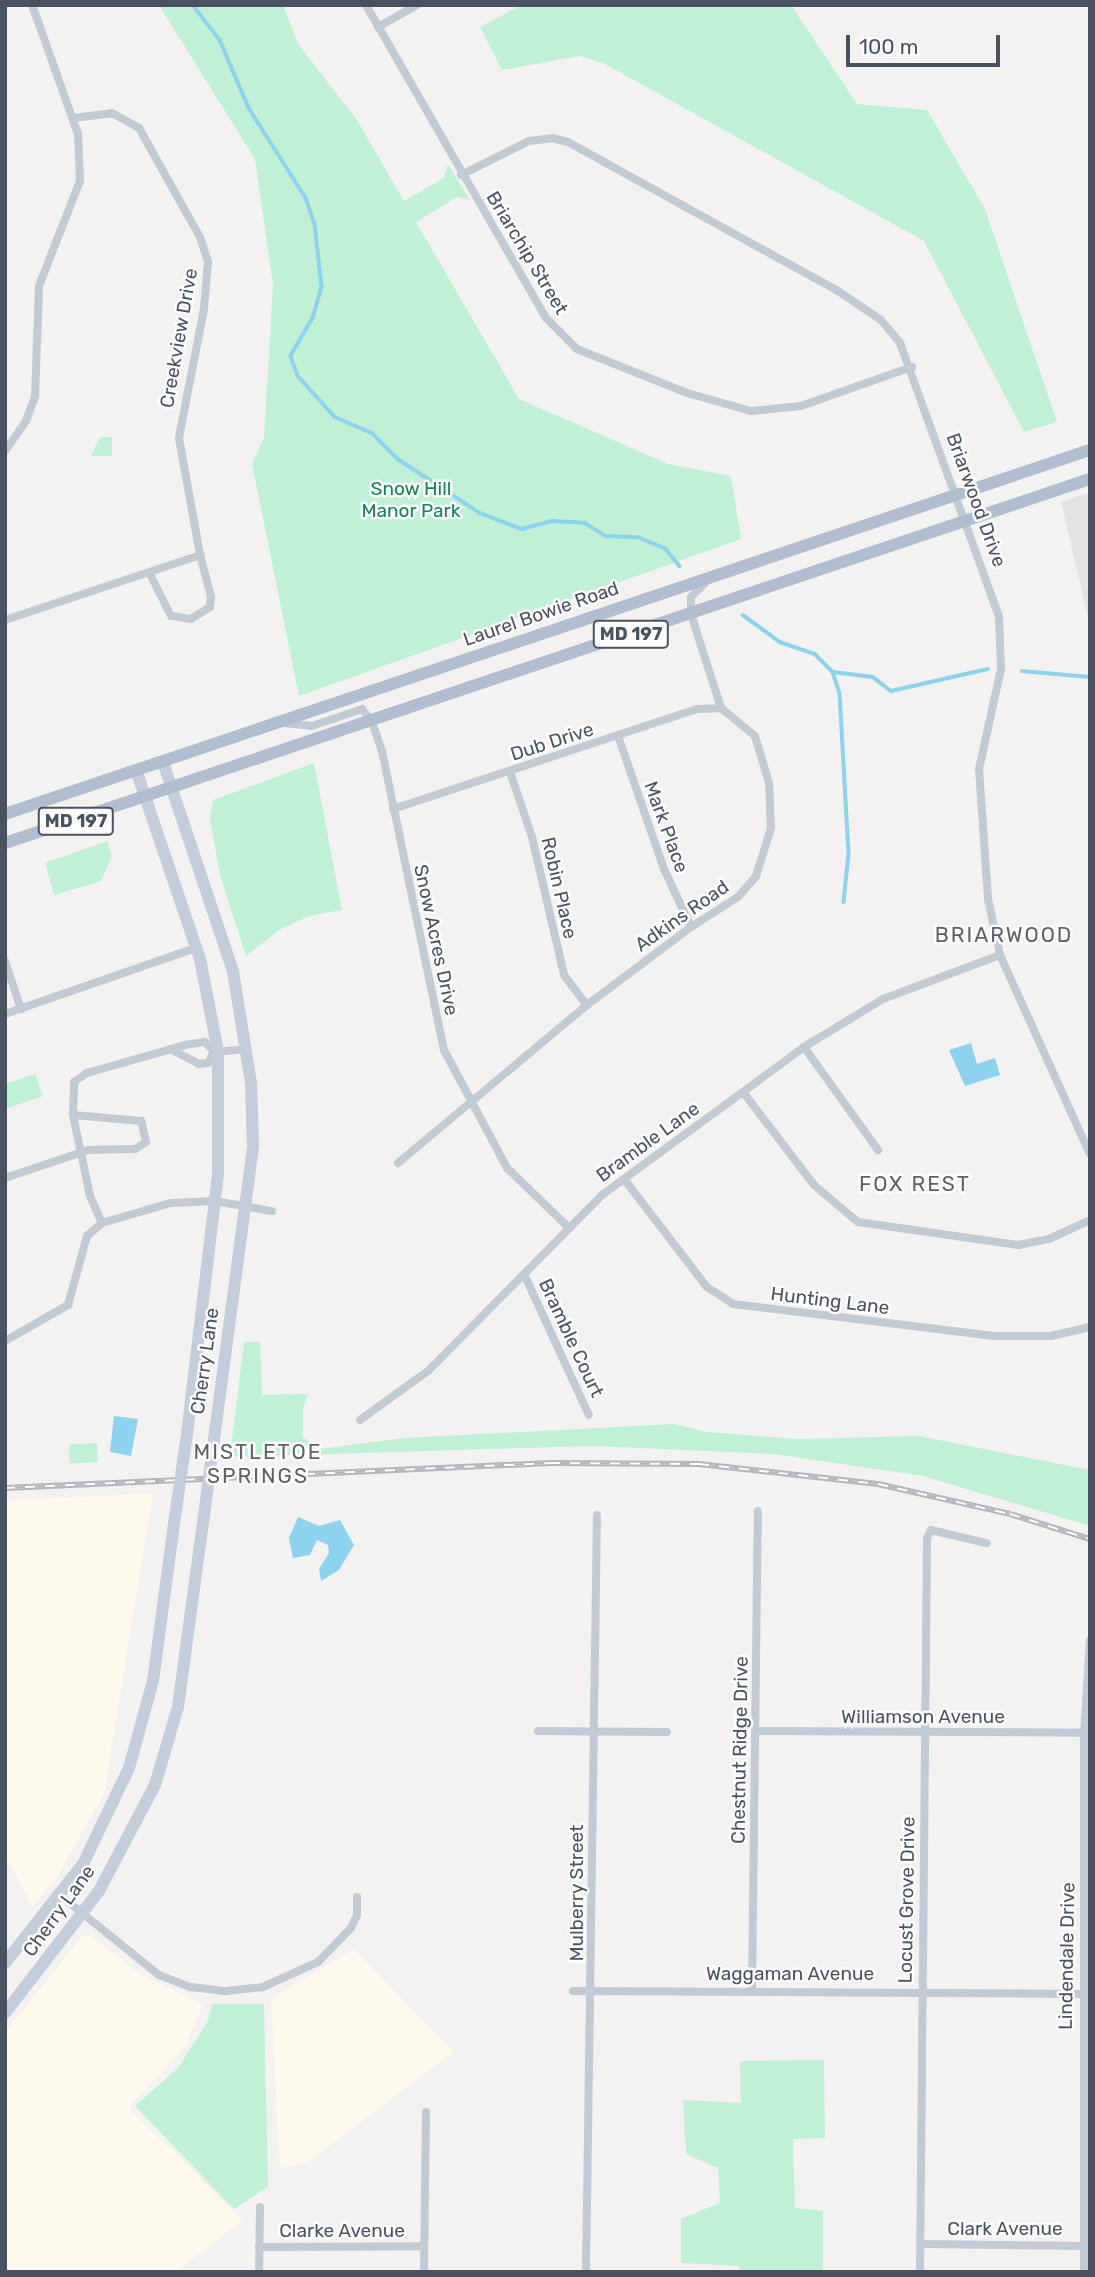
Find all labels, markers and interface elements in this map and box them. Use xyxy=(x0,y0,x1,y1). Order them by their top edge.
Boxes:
scale bar xyxy=(850,21,1004,65)
text: 100 m xyxy=(859,34,918,59)
street label: Briarchip Street xyxy=(481,187,573,319)
street label: Creekview Drive xyxy=(155,266,203,410)
street label: Briarwood Drive xyxy=(941,430,1011,570)
park label: Snow Hill Manor Park xyxy=(361,478,461,522)
street label: Laurel Bowie Road xyxy=(460,577,622,651)
road number: MD 197 xyxy=(592,620,670,648)
street label: Dub Drive xyxy=(507,718,597,766)
street label: Mark Place xyxy=(639,778,693,876)
road number: MD 197 xyxy=(38,806,114,836)
street label: Robin Place xyxy=(536,835,582,941)
street label: Snow Acres Drive xyxy=(409,862,463,1018)
street label: Adkins Road xyxy=(631,875,733,957)
district label: BRIARWOOD xyxy=(936,922,1072,948)
street label: Bramble Lane xyxy=(592,1097,704,1187)
district label: FOX REST xyxy=(860,1171,970,1197)
street label: Bramble Court xyxy=(534,1275,608,1401)
street label: Hunting Lane xyxy=(769,1282,891,1320)
street label: Cherry Lane xyxy=(186,1306,224,1416)
district label: MISTLETOE SPRINGS xyxy=(195,1439,321,1489)
street label: Chestnut Ridge Drive xyxy=(727,1656,753,1844)
street label: Williamson Avenue xyxy=(841,1706,1005,1728)
street label: Locust Grove Drive xyxy=(894,1816,920,1984)
street label: Mulberry Street xyxy=(566,1824,588,1962)
street label: Cherry Lane xyxy=(18,1861,100,1961)
street label: Lindendale Drive xyxy=(1054,1882,1080,2030)
street label: Waggaman Avenue xyxy=(706,1963,874,1985)
street label: Clark Avenue xyxy=(947,2218,1063,2240)
street label: Clarke Avenue xyxy=(279,2220,405,2242)

